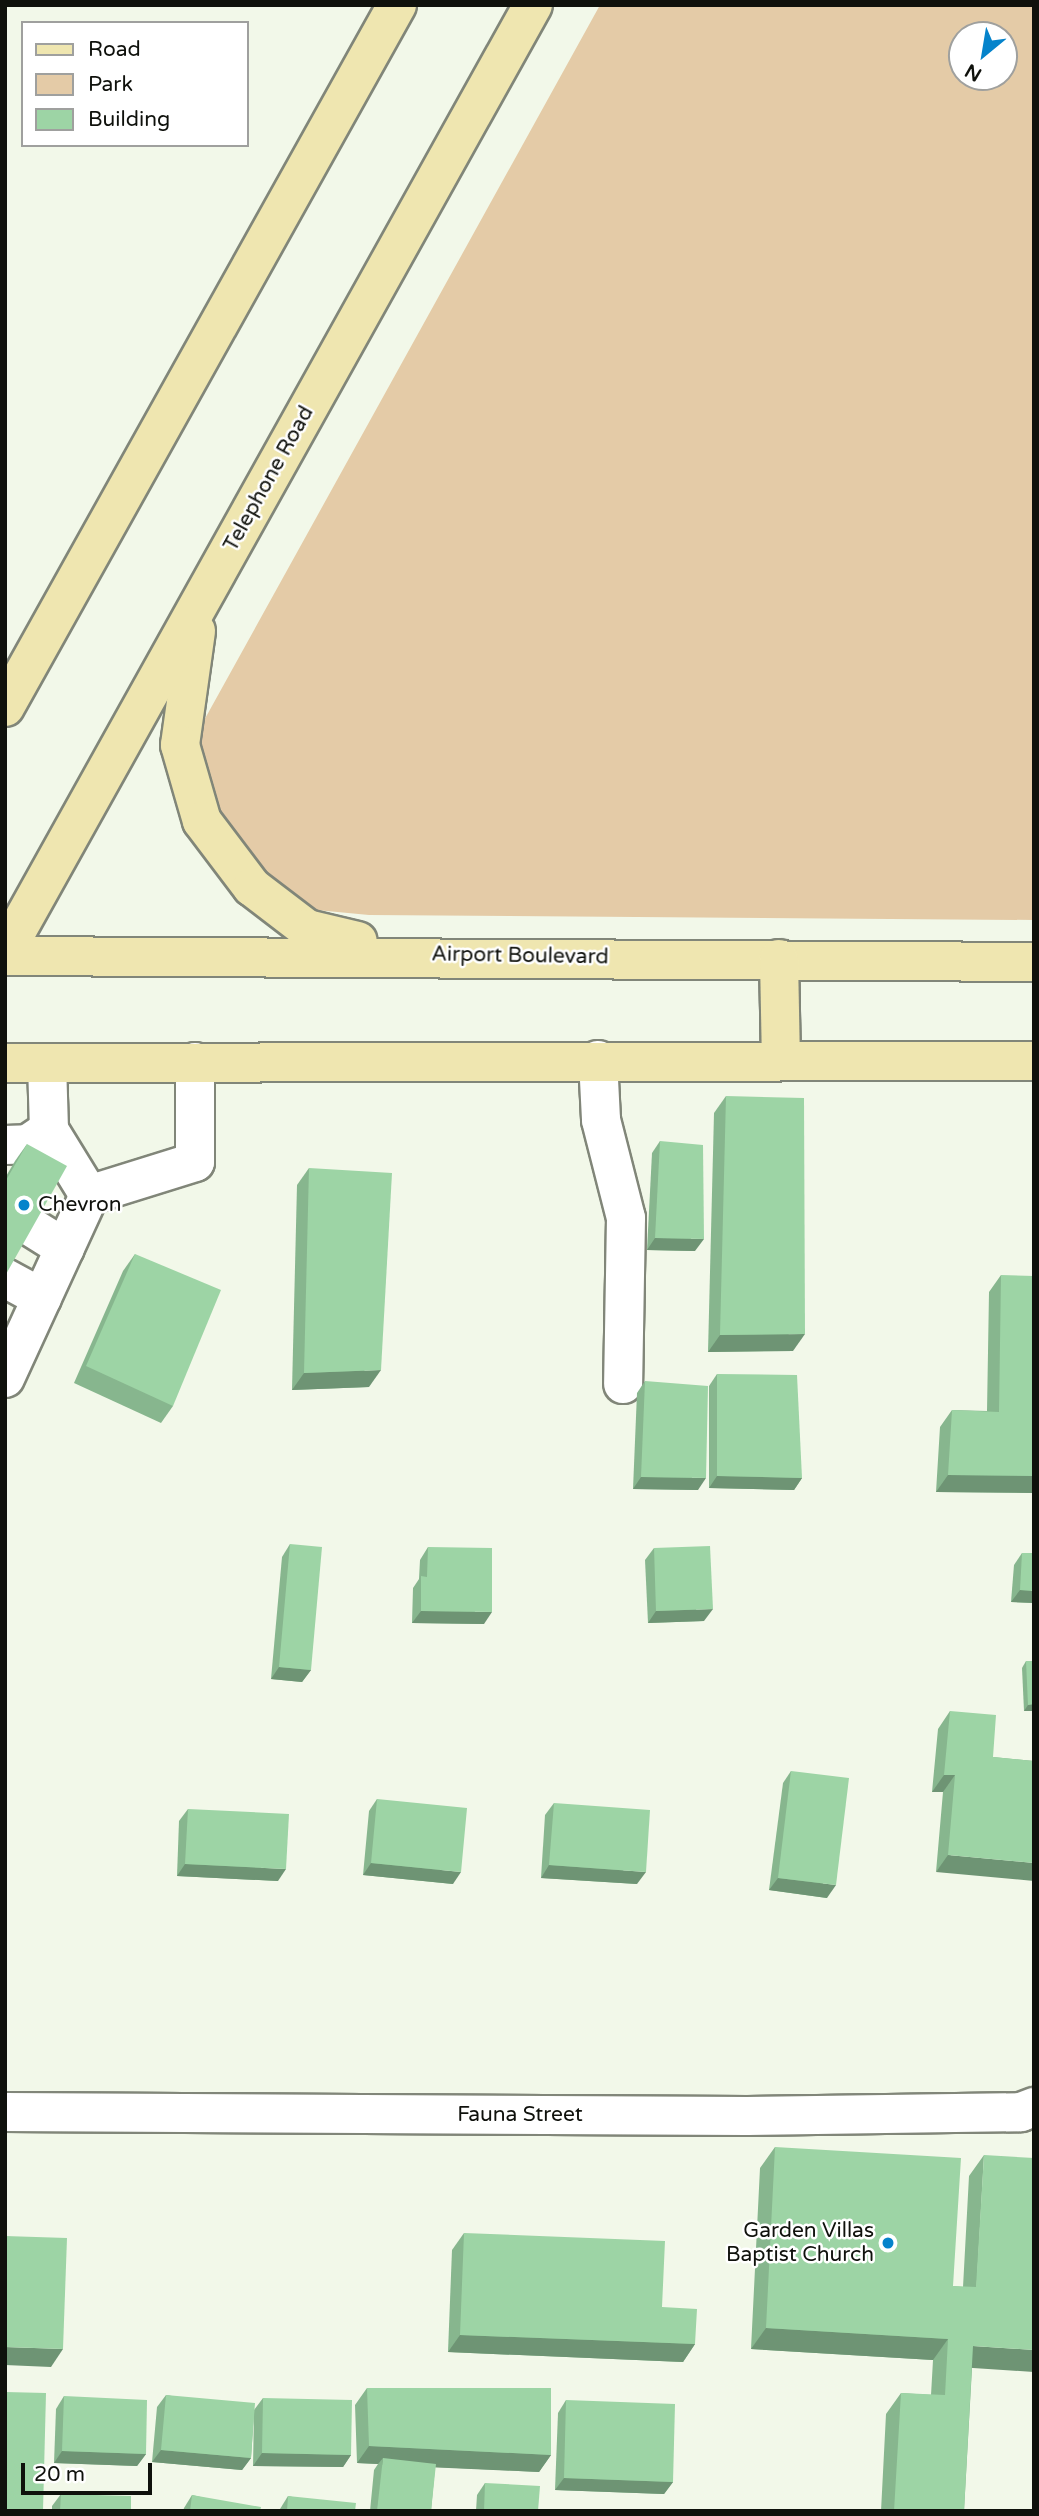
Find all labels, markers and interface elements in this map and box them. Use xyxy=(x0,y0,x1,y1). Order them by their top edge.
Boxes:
legend xyxy=(21,21,248,147)
north arrow xyxy=(948,21,1018,91)
text: Road xyxy=(88,37,141,62)
text: N xyxy=(961,59,986,86)
text: Park xyxy=(88,72,133,97)
text: Building xyxy=(88,107,170,132)
street label: Telephone Road xyxy=(219,402,319,556)
street label: Airport Boulevard xyxy=(431,942,609,970)
place label: Chevron xyxy=(38,1192,122,1218)
marker: Chevron xyxy=(16,1197,32,1213)
street label: Fauna Street xyxy=(457,2102,583,2128)
place label: Garden Villas Baptist Church xyxy=(726,2218,874,2268)
marker: Garden Villas Baptist Church xyxy=(880,2235,896,2251)
scale bar xyxy=(24,2450,156,2494)
text: 20 m xyxy=(34,2462,85,2487)

